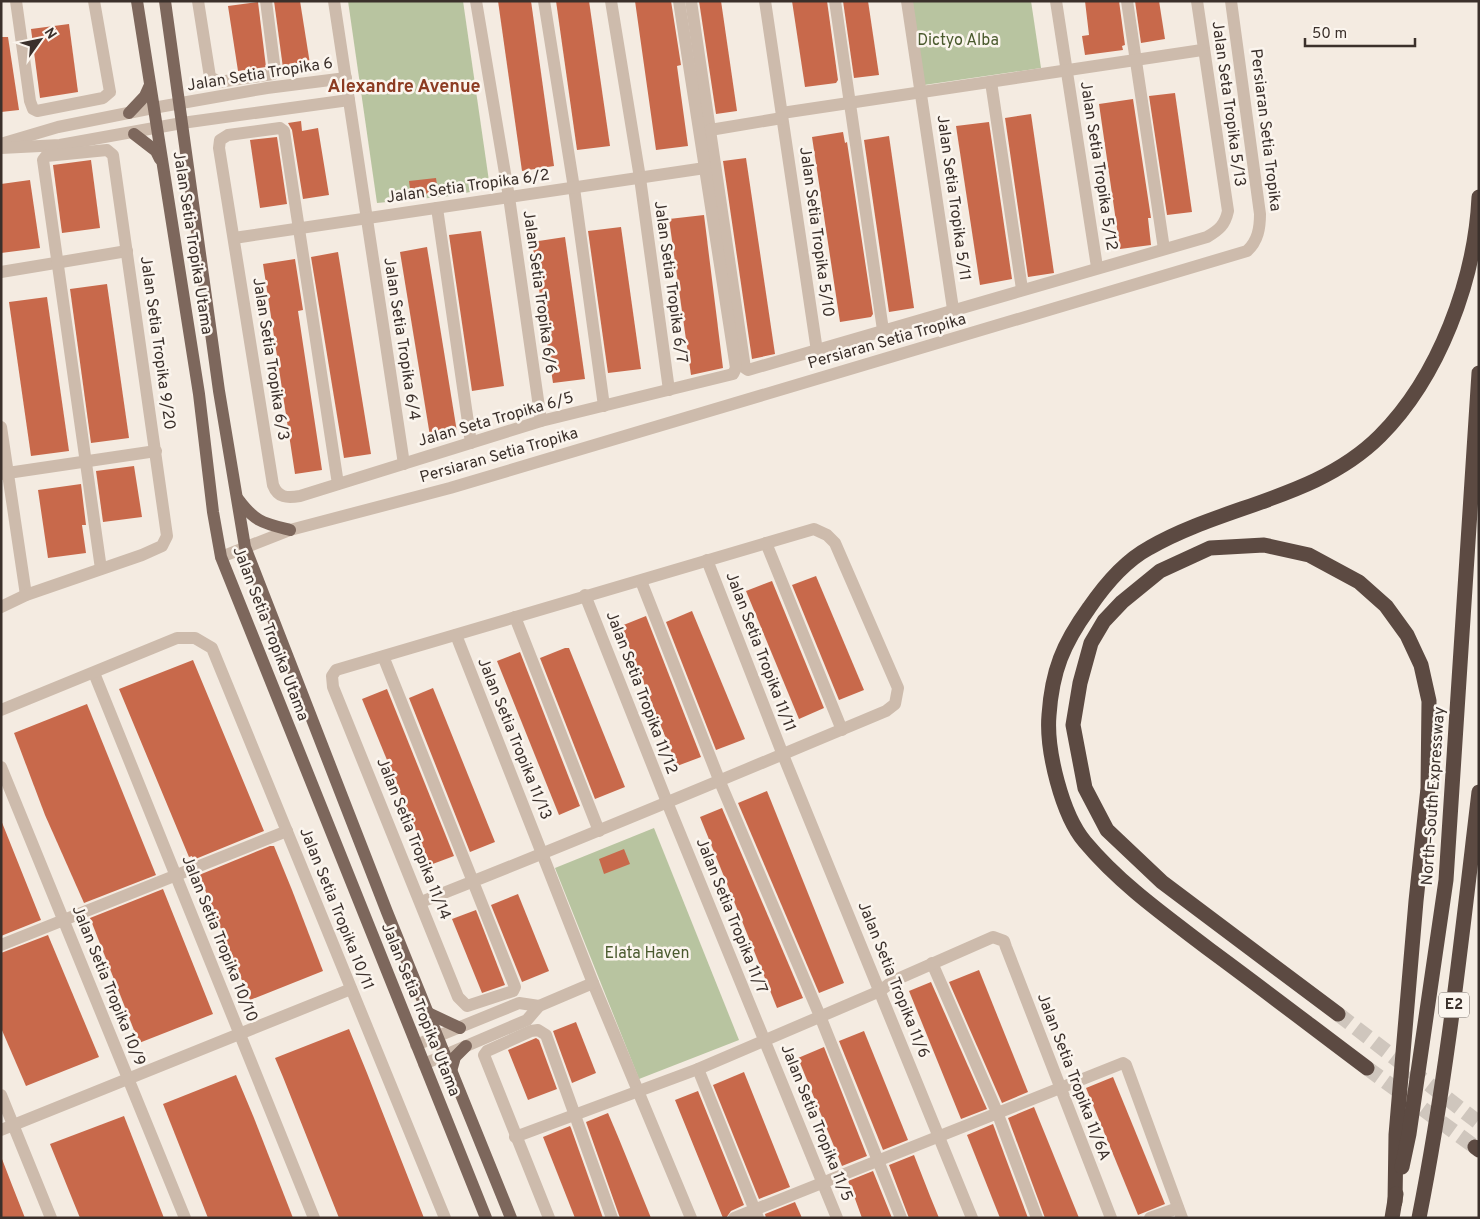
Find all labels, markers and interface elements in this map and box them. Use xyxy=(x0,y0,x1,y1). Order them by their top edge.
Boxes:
north arrow xyxy=(15,15,65,65)
scale bar xyxy=(1305,15,1415,47)
street label: Jalan Seta Tropika 5/13 xyxy=(1206,20,1250,188)
text: N xyxy=(40,25,60,43)
text: 50 m xyxy=(1312,25,1347,44)
park label: Dictyo Alba xyxy=(917,31,999,51)
street label: Persiaran Setia Tropika xyxy=(1245,48,1285,212)
street label: Jalan Setia Tropika 6 xyxy=(186,54,334,96)
district label: Alexandre Avenue xyxy=(328,76,480,99)
street label: Jalan Setia Tropika 5/12 xyxy=(1075,80,1121,252)
street label: Jalan Setia Tropika 5/11 xyxy=(931,114,975,282)
street label: Jalan Setia Tropika 5/10 xyxy=(794,146,838,318)
street label: Jalan Setia Tropika Utama xyxy=(168,150,216,336)
street label: Jalan Setia Tropika 6/2 xyxy=(385,166,551,208)
street label: Jalan Setia Tropika 6/7 xyxy=(649,199,691,365)
street label: Jalan Setia Tropika 6/6 xyxy=(518,209,560,375)
street label: Jalan Setia Tropika 9/20 xyxy=(135,255,179,431)
street label: Jalan Setia Tropika 6/4 xyxy=(378,256,424,422)
street label: Jalan Setia Tropika 6/3 xyxy=(247,276,293,442)
street label: Persiaran Setia Tropika xyxy=(806,310,968,374)
street label: Jalan Seta Tropika 6/5 xyxy=(416,388,576,452)
street label: Persiaran Setia Tropika xyxy=(418,424,580,488)
street label: Jalan Setia Tropika Utama xyxy=(227,544,313,724)
street label: Jalan Setia Tropika 11/11 xyxy=(720,569,800,735)
street label: Jalan Setia Tropika 11/12 xyxy=(601,609,681,777)
street label: Jalan Setia Tropika 11/13 xyxy=(472,655,556,823)
street label: North–South Expressway xyxy=(1418,706,1450,886)
street label: Jalan Setia Tropika 11/14 xyxy=(371,755,455,923)
street label: Jalan Setia Tropika 10/11 xyxy=(294,825,378,993)
street label: Jalan Setia Tropika 11/7 xyxy=(691,835,771,997)
street label: Jalan Setia Tropika 10/10 xyxy=(176,853,262,1025)
street label: Jalan Setia Tropika 11/6 xyxy=(852,899,934,1061)
street label: Jalan Setia Tropika 10/9 xyxy=(67,903,149,1069)
street label: Jalan Setia Tropika Utama xyxy=(376,920,464,1100)
park label: Elata Haven xyxy=(604,944,690,964)
street label: Jalan Setia Tropika 11/6A xyxy=(1032,990,1114,1164)
road number: E2 xyxy=(1439,992,1469,1018)
street label: Jalan Setia Tropika 11/5 xyxy=(775,1042,857,1204)

